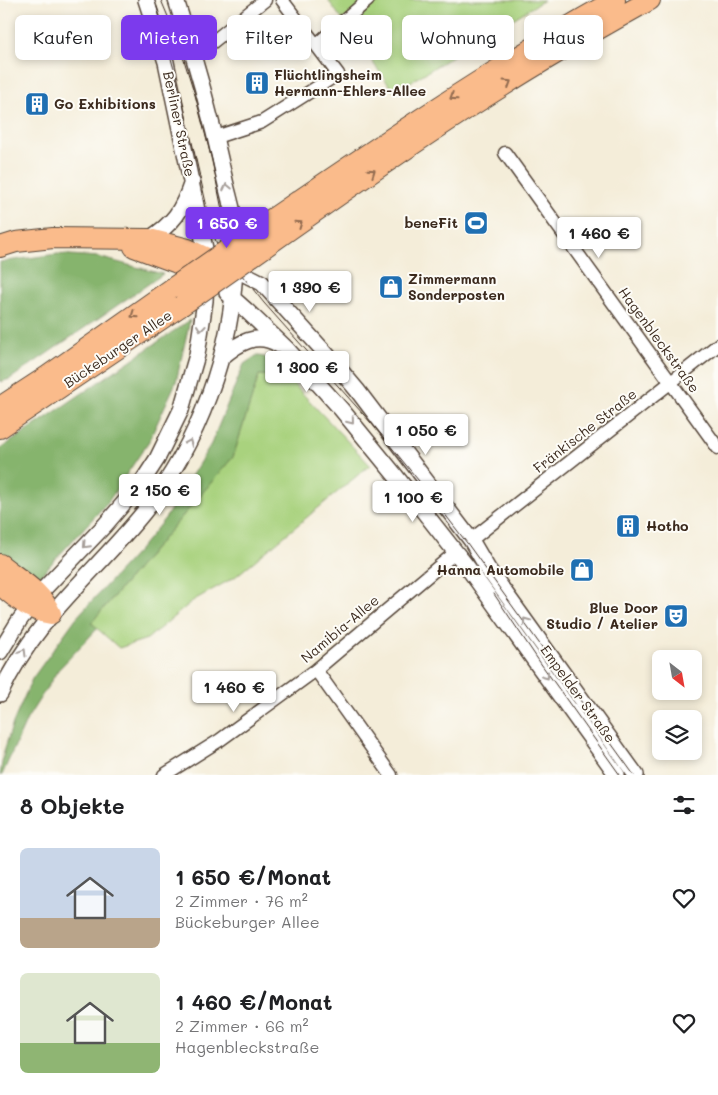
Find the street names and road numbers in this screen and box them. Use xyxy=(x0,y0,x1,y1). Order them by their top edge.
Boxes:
street label: Berliner Straße xyxy=(159,69,200,178)
street label: Hagenbleckstraße xyxy=(615,283,704,396)
street label: Bückeburger Allee xyxy=(60,305,176,392)
street label: Fränkische Straße xyxy=(529,384,640,477)
street label: Namibia-Allee xyxy=(297,590,383,667)
street label: Empelder Straße xyxy=(537,641,620,746)

